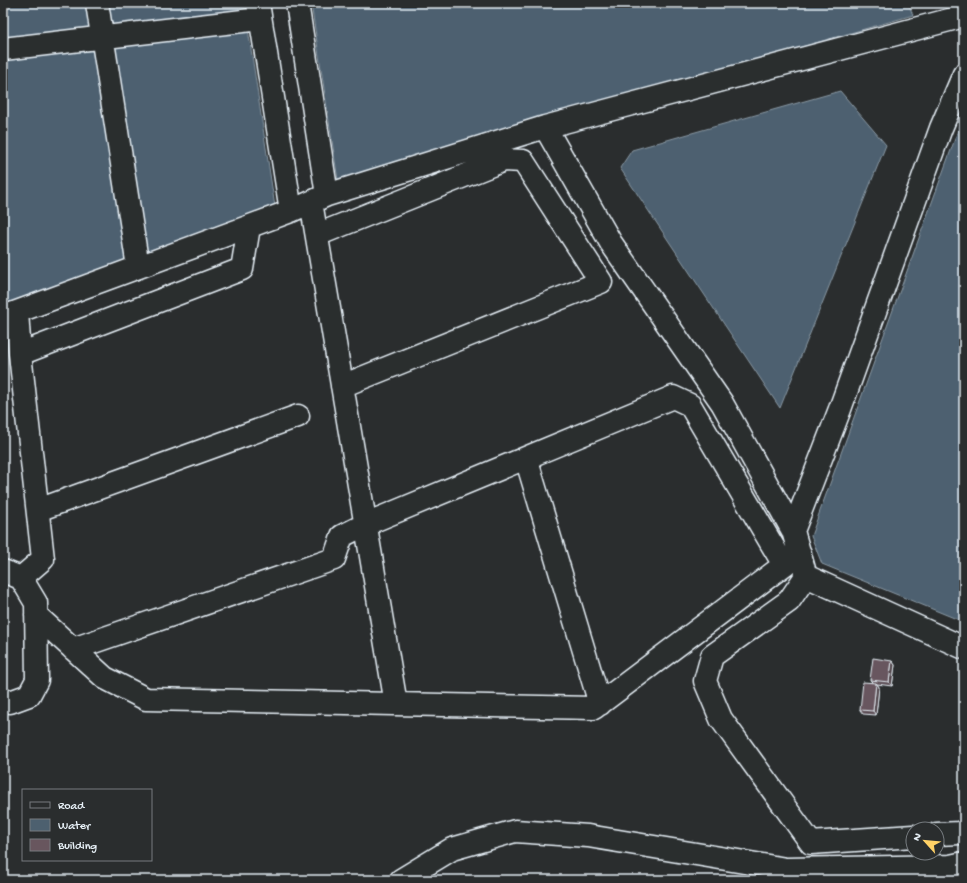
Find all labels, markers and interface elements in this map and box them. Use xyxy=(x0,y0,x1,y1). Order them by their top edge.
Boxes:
legend xyxy=(22,789,152,861)
text: Road xyxy=(58,800,85,814)
text: Water xyxy=(58,820,92,834)
north arrow xyxy=(905,821,945,861)
text: N xyxy=(911,831,925,843)
text: Building xyxy=(57,840,97,854)

